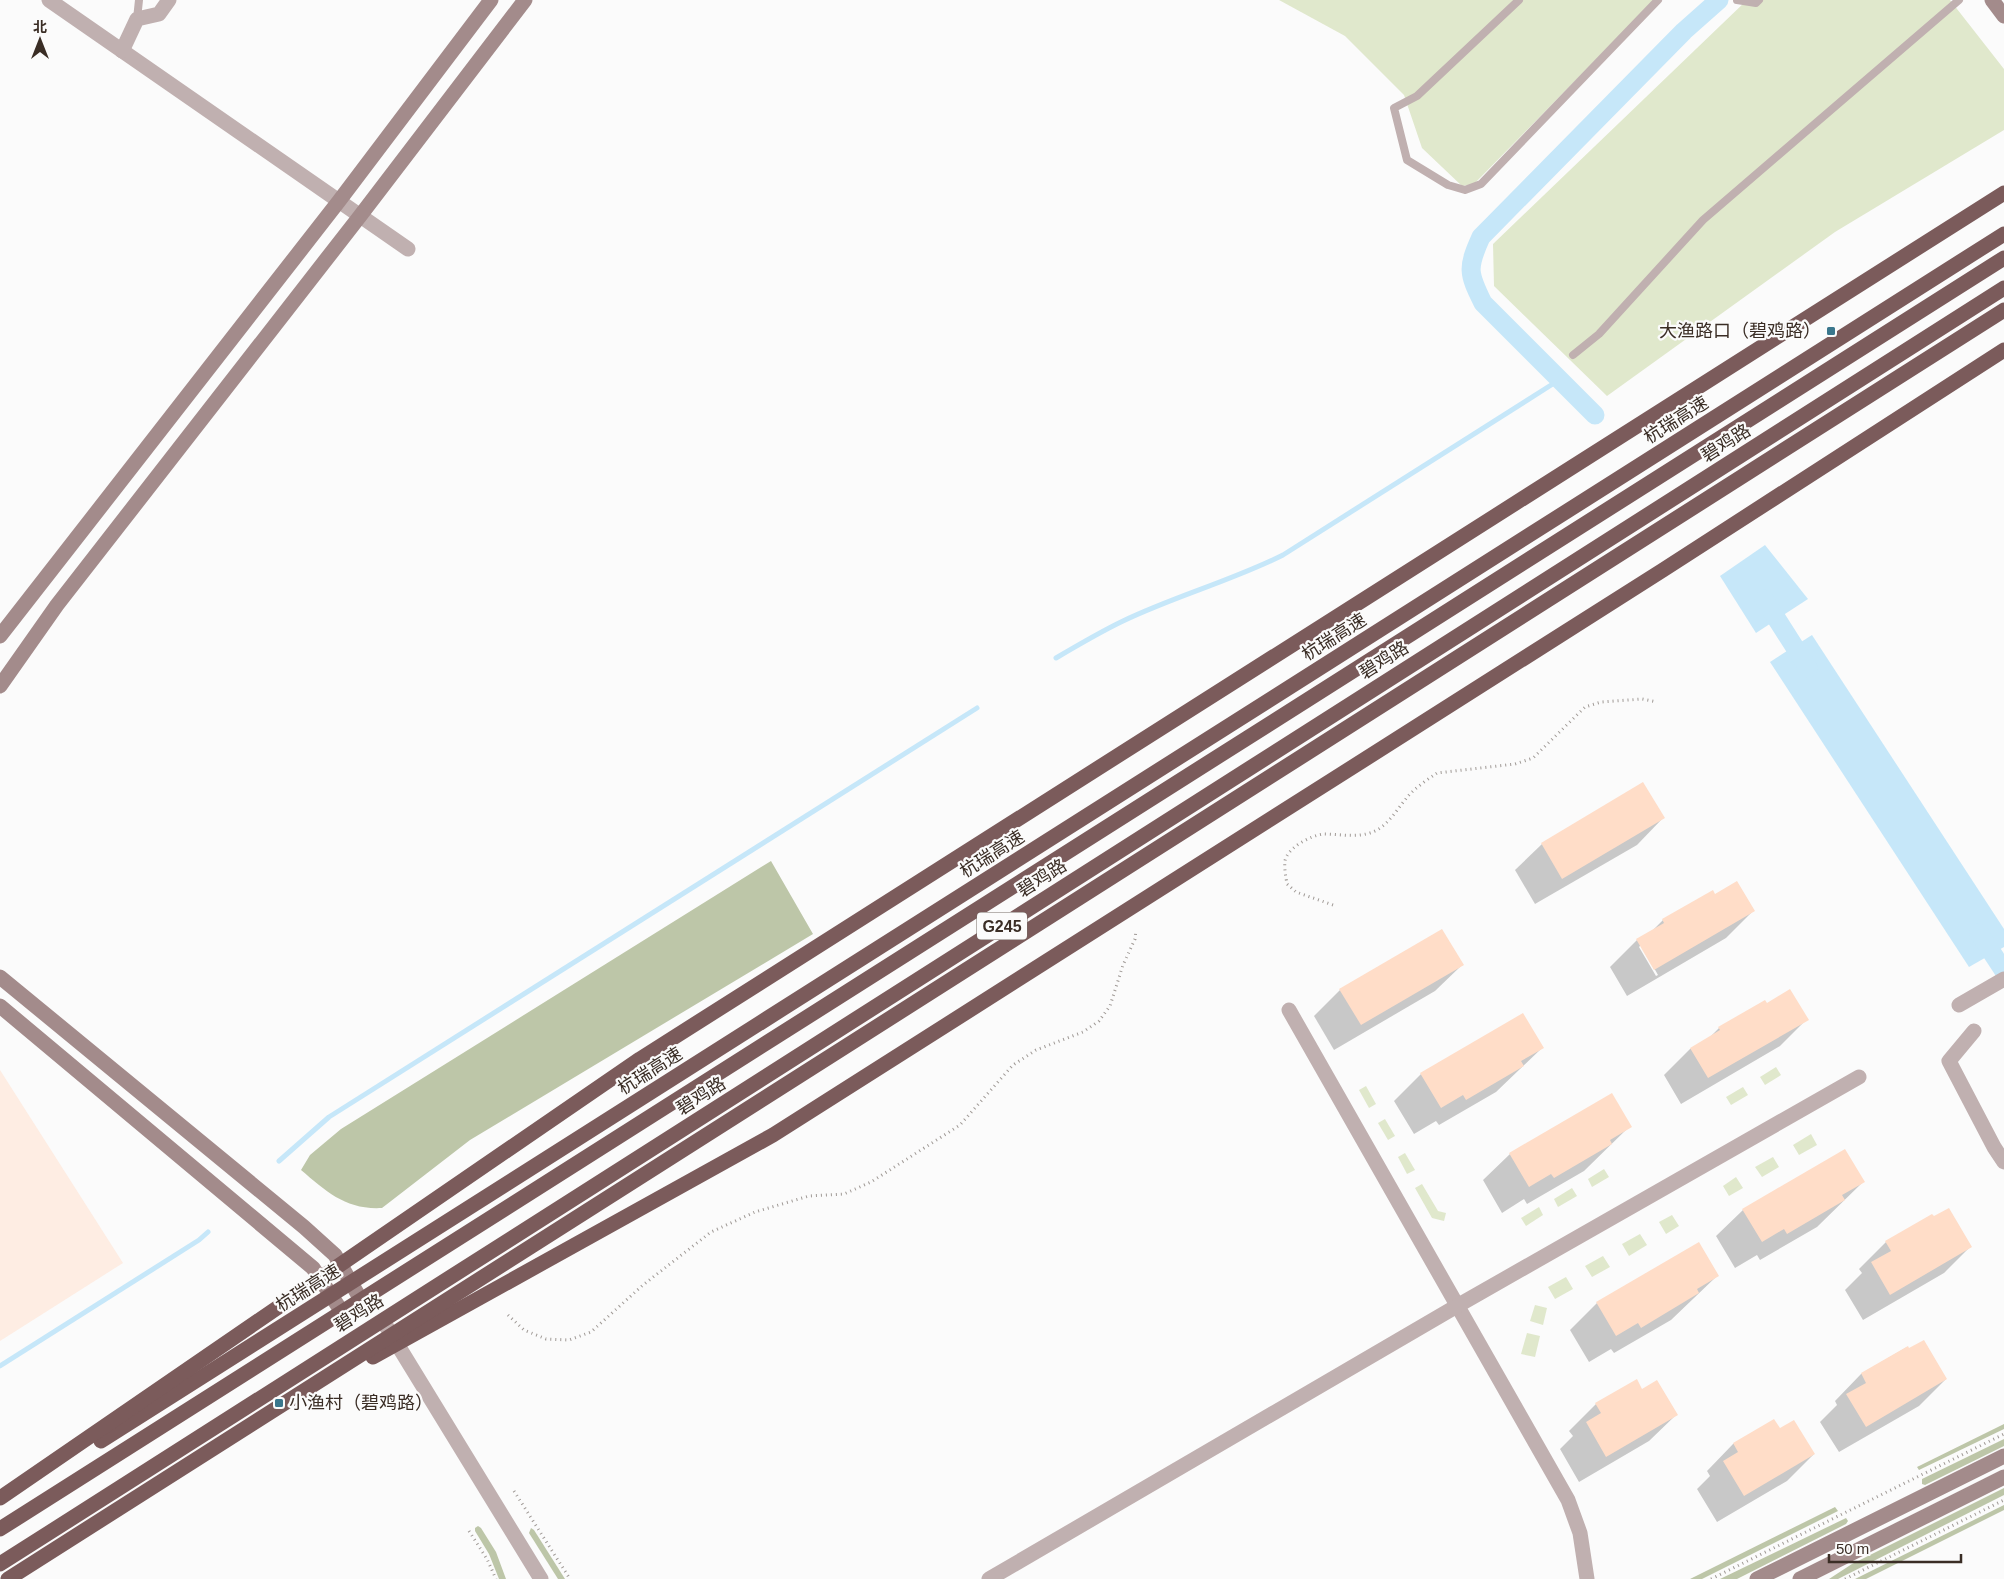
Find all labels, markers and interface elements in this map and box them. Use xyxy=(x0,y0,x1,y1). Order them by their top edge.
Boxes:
north arrow xyxy=(15,15,65,65)
text: 北 xyxy=(33,19,47,35)
place label: 大渔路口（碧鸡路） xyxy=(1659,321,1821,341)
marker: 大渔路口（碧鸡路） xyxy=(1825,325,1837,337)
street label: 杭瑞高速 xyxy=(1640,392,1712,448)
street label: 碧鸡路 xyxy=(1698,420,1754,466)
street label: 杭瑞高速 xyxy=(1298,609,1370,665)
street label: 碧鸡路 xyxy=(1356,637,1412,683)
street label: 杭瑞高速 xyxy=(956,826,1028,882)
street label: 碧鸡路 xyxy=(1014,855,1070,901)
road number: G245 xyxy=(977,912,1027,939)
street label: 杭瑞高速 xyxy=(614,1043,686,1099)
street label: 碧鸡路 xyxy=(673,1073,729,1119)
street label: 杭瑞高速 xyxy=(272,1260,344,1316)
street label: 碧鸡路 xyxy=(331,1290,387,1336)
place label: 小渔村（碧鸡路） xyxy=(289,1393,433,1413)
marker: 小渔村（碧鸡路） xyxy=(273,1397,285,1409)
scale bar xyxy=(1829,1532,1962,1564)
text: 50 m xyxy=(1836,1540,1869,1557)

